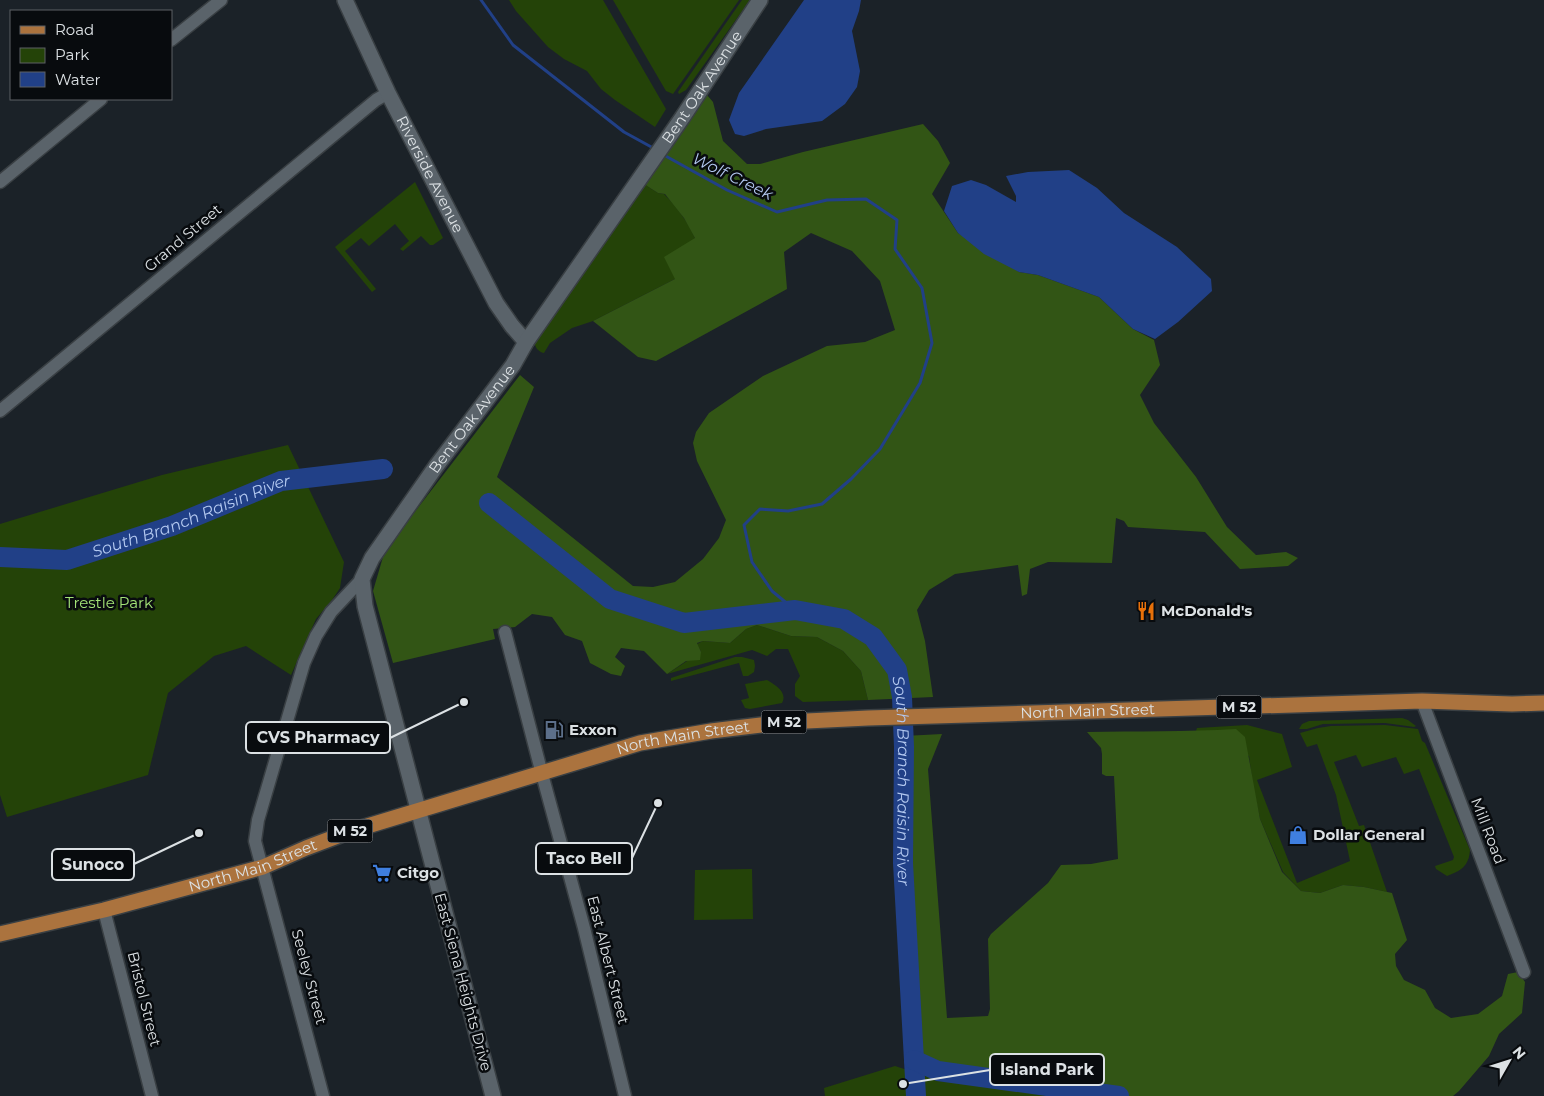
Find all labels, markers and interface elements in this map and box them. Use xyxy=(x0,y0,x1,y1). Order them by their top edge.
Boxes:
legend xyxy=(10,10,172,100)
text: Road xyxy=(55,20,94,39)
street label: Bent Oak Avenue xyxy=(657,27,746,147)
text: Park xyxy=(55,45,89,64)
text: Water xyxy=(55,70,101,89)
street label: Riverside Avenue xyxy=(392,112,468,236)
water label: Wolf Creek xyxy=(689,149,777,205)
street label: Grand Street xyxy=(140,200,225,276)
street label: Bent Oak Avenue xyxy=(424,361,519,477)
water label: South Branch Raisin River xyxy=(90,471,292,561)
park label: Trestle Park xyxy=(65,593,153,612)
restaurant icon: McDonald's xyxy=(1135,600,1157,622)
place label: McDonald's xyxy=(1161,601,1252,620)
water label: South Branch Raisin River xyxy=(888,674,913,887)
road number: M 52 xyxy=(1216,696,1262,719)
street label: North Main Street xyxy=(1020,699,1155,722)
road number: M 52 xyxy=(762,710,806,734)
street label: North Main Street xyxy=(614,716,750,759)
fuel station icon: Exxon xyxy=(543,719,565,741)
place label: Exxon xyxy=(569,720,617,739)
callout: CVS Pharmacy xyxy=(246,722,390,753)
text: CVS Pharmacy xyxy=(256,728,380,747)
street label: Mill Road xyxy=(1467,795,1510,867)
road number: M 52 xyxy=(328,819,372,842)
shop icon: Dollar General xyxy=(1287,824,1309,846)
place label: Dollar General xyxy=(1313,825,1425,844)
street label: North Main Street xyxy=(186,835,319,896)
callout: Taco Bell xyxy=(536,843,632,874)
callout: Sunoco xyxy=(52,849,134,880)
text: Taco Bell xyxy=(546,849,622,868)
text: Sunoco xyxy=(62,855,124,874)
supermarket icon: Citgo xyxy=(371,862,393,884)
place label: Citgo xyxy=(397,863,439,882)
street label: East Siena Heights Drive xyxy=(431,891,496,1073)
street label: East Albert Street xyxy=(583,894,634,1026)
street label: Seeley Street xyxy=(288,927,331,1027)
street label: Bristol Street xyxy=(124,949,165,1048)
north arrow xyxy=(1484,1036,1534,1086)
text: N xyxy=(1509,1043,1530,1063)
callout: Island Park xyxy=(990,1054,1104,1085)
text: Island Park xyxy=(1000,1060,1094,1079)

